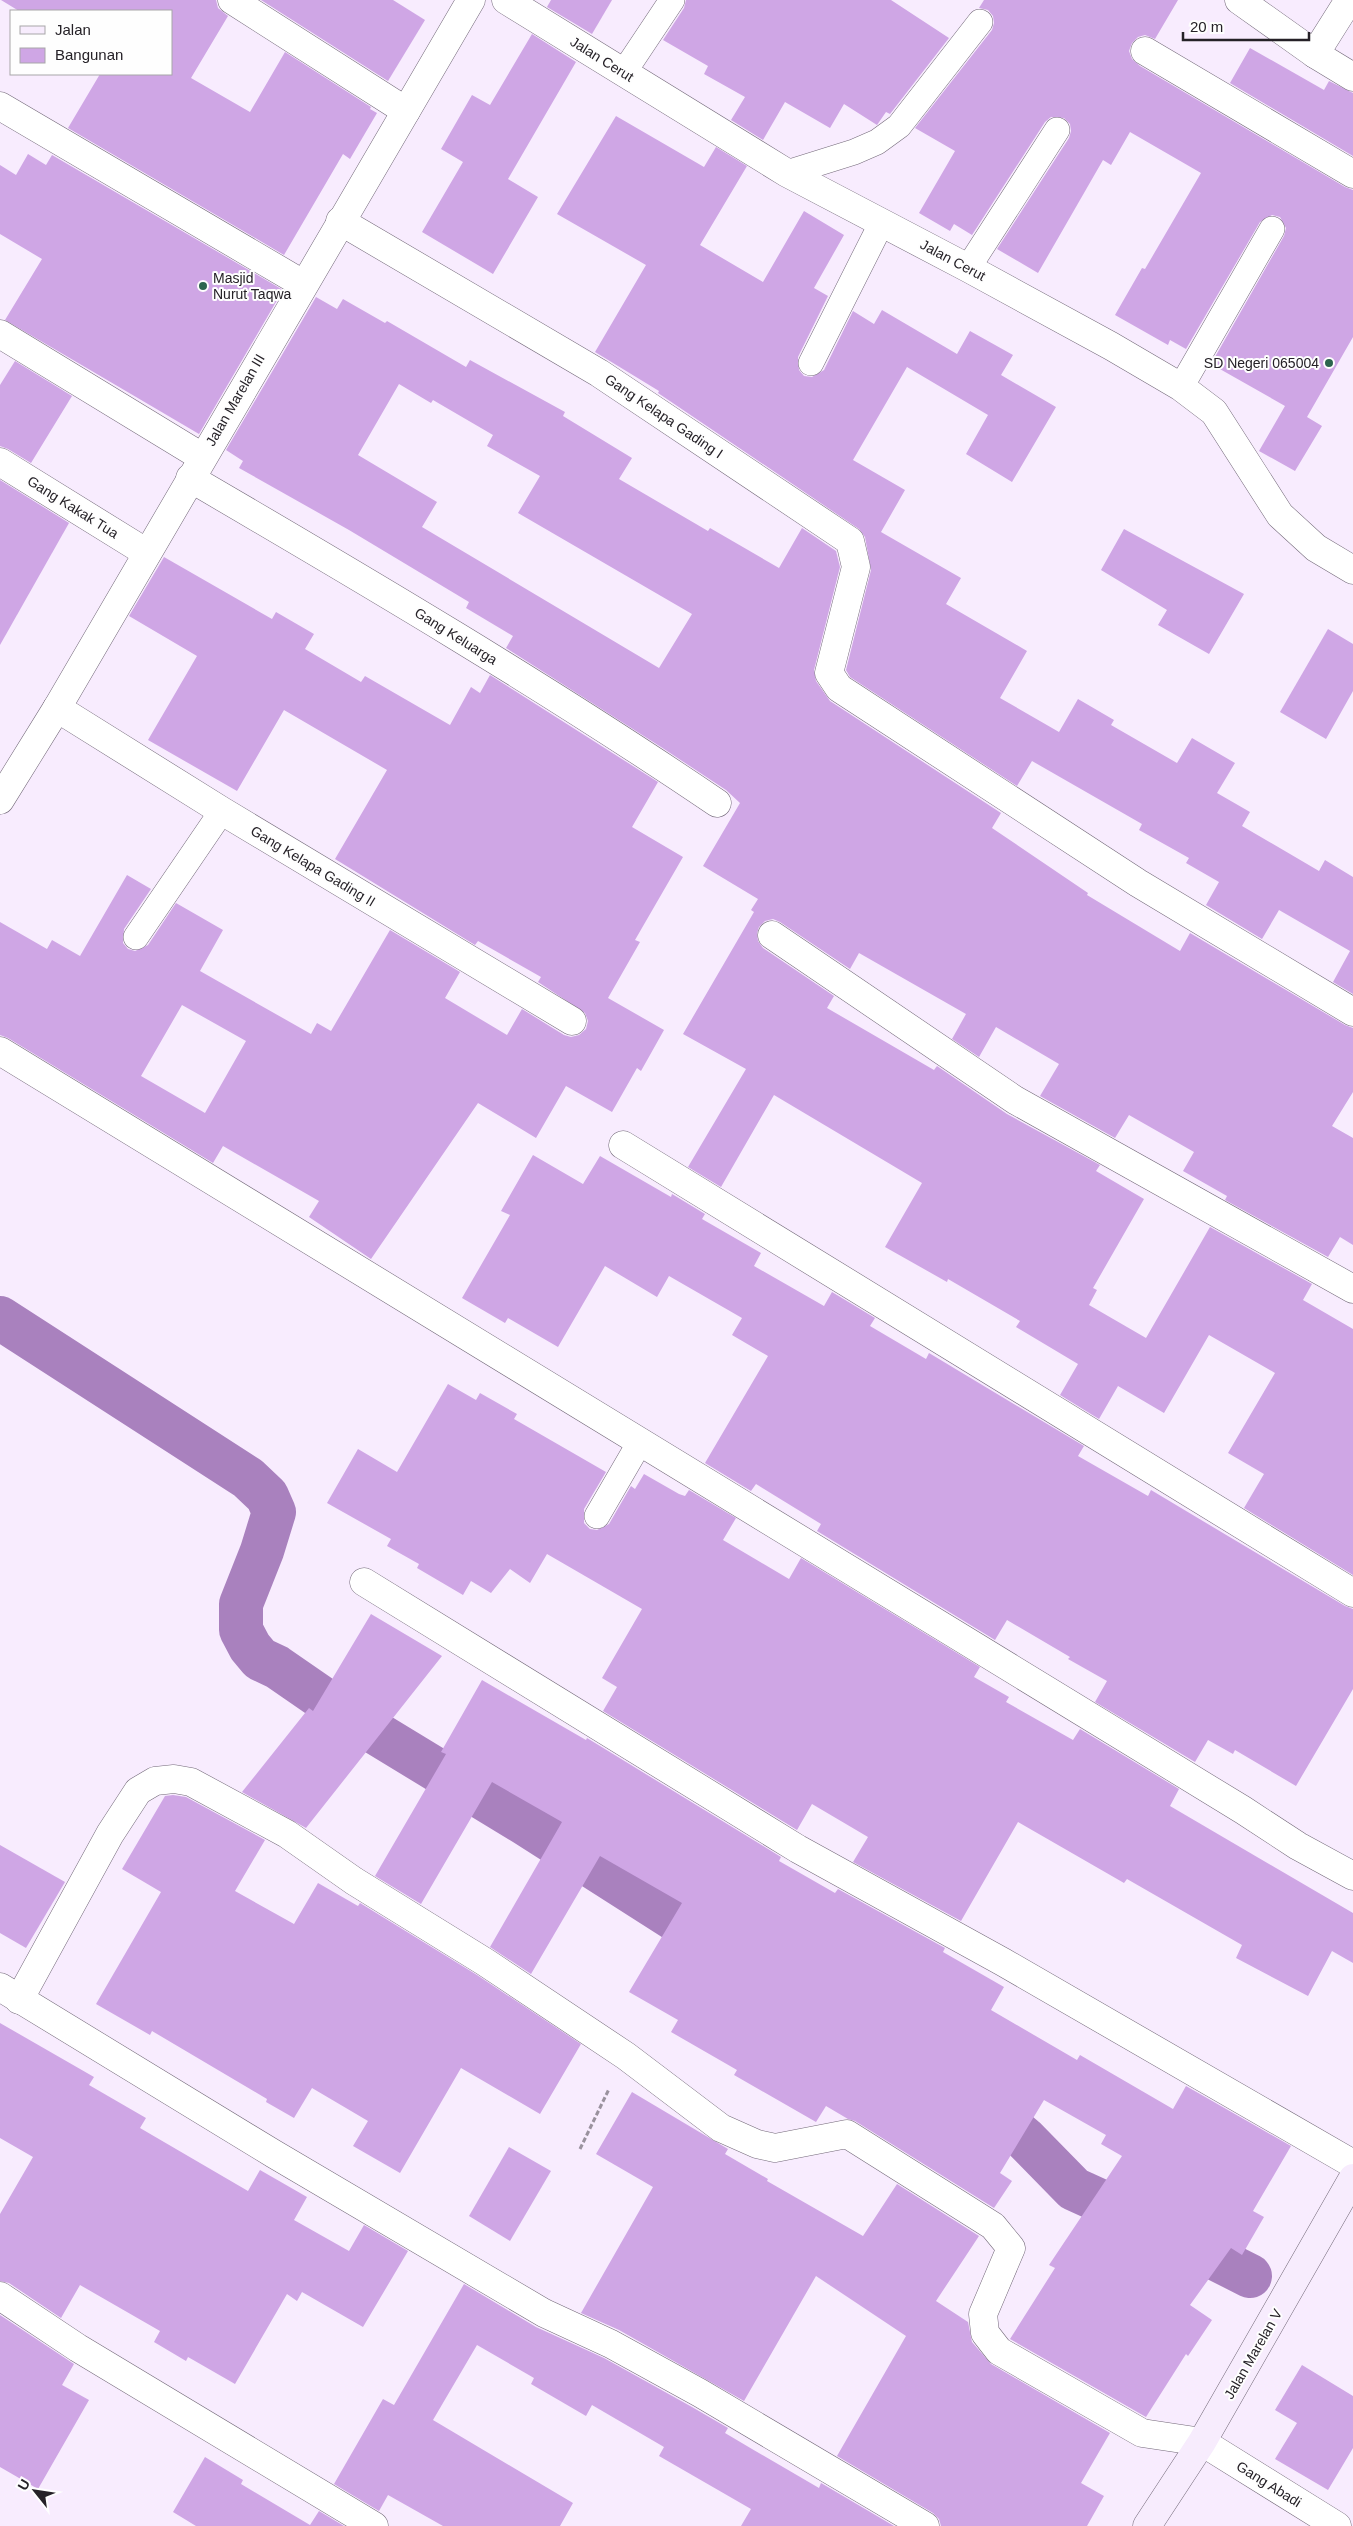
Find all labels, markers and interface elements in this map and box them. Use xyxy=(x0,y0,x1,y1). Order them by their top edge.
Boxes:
legend xyxy=(10,10,172,75)
scale bar xyxy=(1183,10,1309,42)
text: 20 m xyxy=(1190,18,1223,35)
text: Jalan xyxy=(55,21,91,38)
street label: Jalan Cerut xyxy=(567,33,637,85)
text: Bangunan xyxy=(55,46,123,63)
street label: Jalan Cerut xyxy=(918,236,988,284)
place label: Masjid Nurut Taqwa xyxy=(213,270,292,302)
marker: Masjid Nurut Taqwa xyxy=(197,280,209,292)
street label: Jalan Marelan III xyxy=(202,351,268,449)
place label: SD Negeri 065004 xyxy=(1204,355,1319,371)
marker: SD Negeri 065004 xyxy=(1323,357,1335,369)
street label: Gang Kelapa Gading I xyxy=(602,371,726,461)
street label: Gang Kakak Tua xyxy=(25,473,122,542)
street label: Gang Keluarga xyxy=(412,604,500,668)
street label: Gang Kelapa Gading II xyxy=(248,822,378,910)
street label: Jalan Marelan V xyxy=(1221,2306,1286,2402)
street label: Gang Abadi xyxy=(1234,2458,1304,2510)
north arrow xyxy=(10,2466,60,2516)
text: U xyxy=(14,2476,33,2493)

